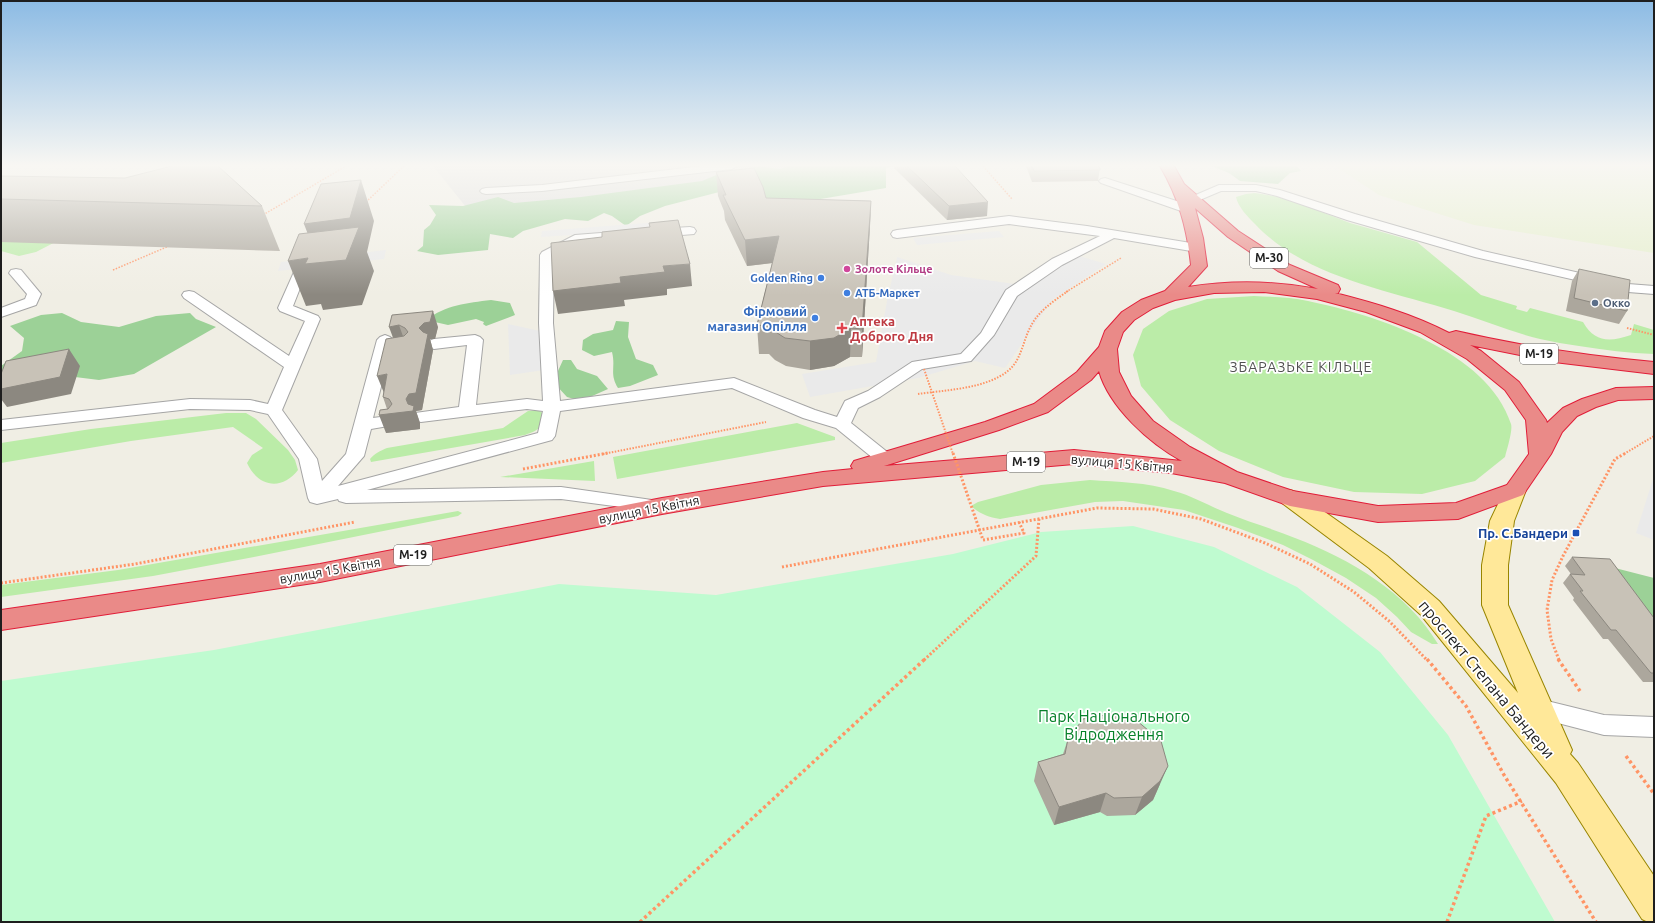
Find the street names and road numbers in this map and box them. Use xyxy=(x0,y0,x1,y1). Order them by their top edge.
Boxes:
road number: М-30 xyxy=(1250,248,1288,268)
road number: М-19 xyxy=(1520,344,1558,364)
road number: М-19 xyxy=(1007,452,1045,472)
street label: вулиця 15 Квітня xyxy=(1070,452,1174,474)
street label: вулиця 15 Квітня xyxy=(597,492,701,526)
road number: М-19 xyxy=(394,545,432,565)
street label: вулиця 15 Квітня xyxy=(278,554,382,586)
street label: проспект Степана Бандери xyxy=(1416,596,1558,762)

